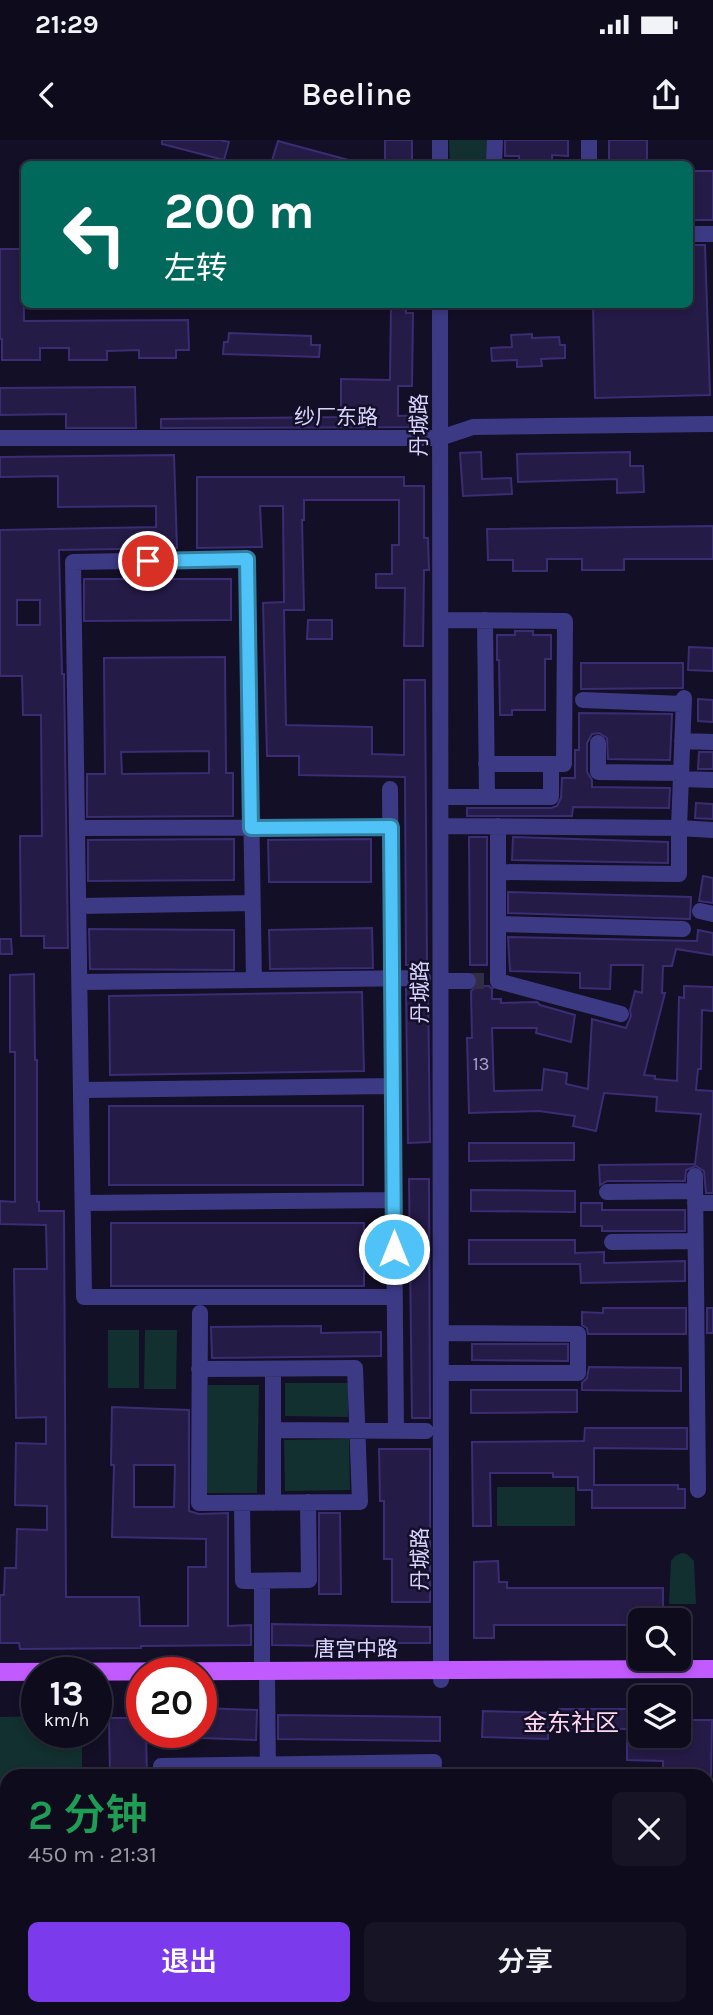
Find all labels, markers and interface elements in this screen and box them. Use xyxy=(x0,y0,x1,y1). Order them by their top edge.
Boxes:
text: 21:29 xyxy=(35,9,99,40)
icon: back xyxy=(28,76,66,114)
text: Beeline xyxy=(301,76,412,113)
icon: share xyxy=(647,76,685,114)
text: 200 m xyxy=(164,183,315,240)
icon: left xyxy=(49,189,140,280)
text: 左转 xyxy=(164,250,228,287)
street label: 丹城路 xyxy=(407,394,431,457)
street label: 纱厂东路 xyxy=(294,405,378,429)
pin xyxy=(118,531,178,591)
icon: arrive xyxy=(129,542,167,580)
street label: 丹城路 xyxy=(408,961,432,1024)
house number: 13 xyxy=(473,1053,489,1075)
position arrow xyxy=(357,1212,431,1286)
street label: 丹城路 xyxy=(408,1528,432,1591)
map controls xyxy=(628,1608,691,1748)
button: search xyxy=(628,1608,691,1671)
street label: 唐宫中路 xyxy=(314,1637,398,1661)
speed limit sign: 20 xyxy=(126,1657,217,1748)
text: 13 xyxy=(49,1673,84,1714)
button: layers xyxy=(628,1685,691,1748)
text: km/h xyxy=(44,1709,89,1731)
district label: 金东社区 xyxy=(523,1709,619,1737)
text: 2 分钟 xyxy=(28,1790,148,1840)
button: close xyxy=(612,1792,686,1866)
text: 450 m · 21:31 xyxy=(28,1841,157,1868)
button: 退出 xyxy=(28,1922,350,2002)
button: 分享 xyxy=(364,1922,686,2002)

